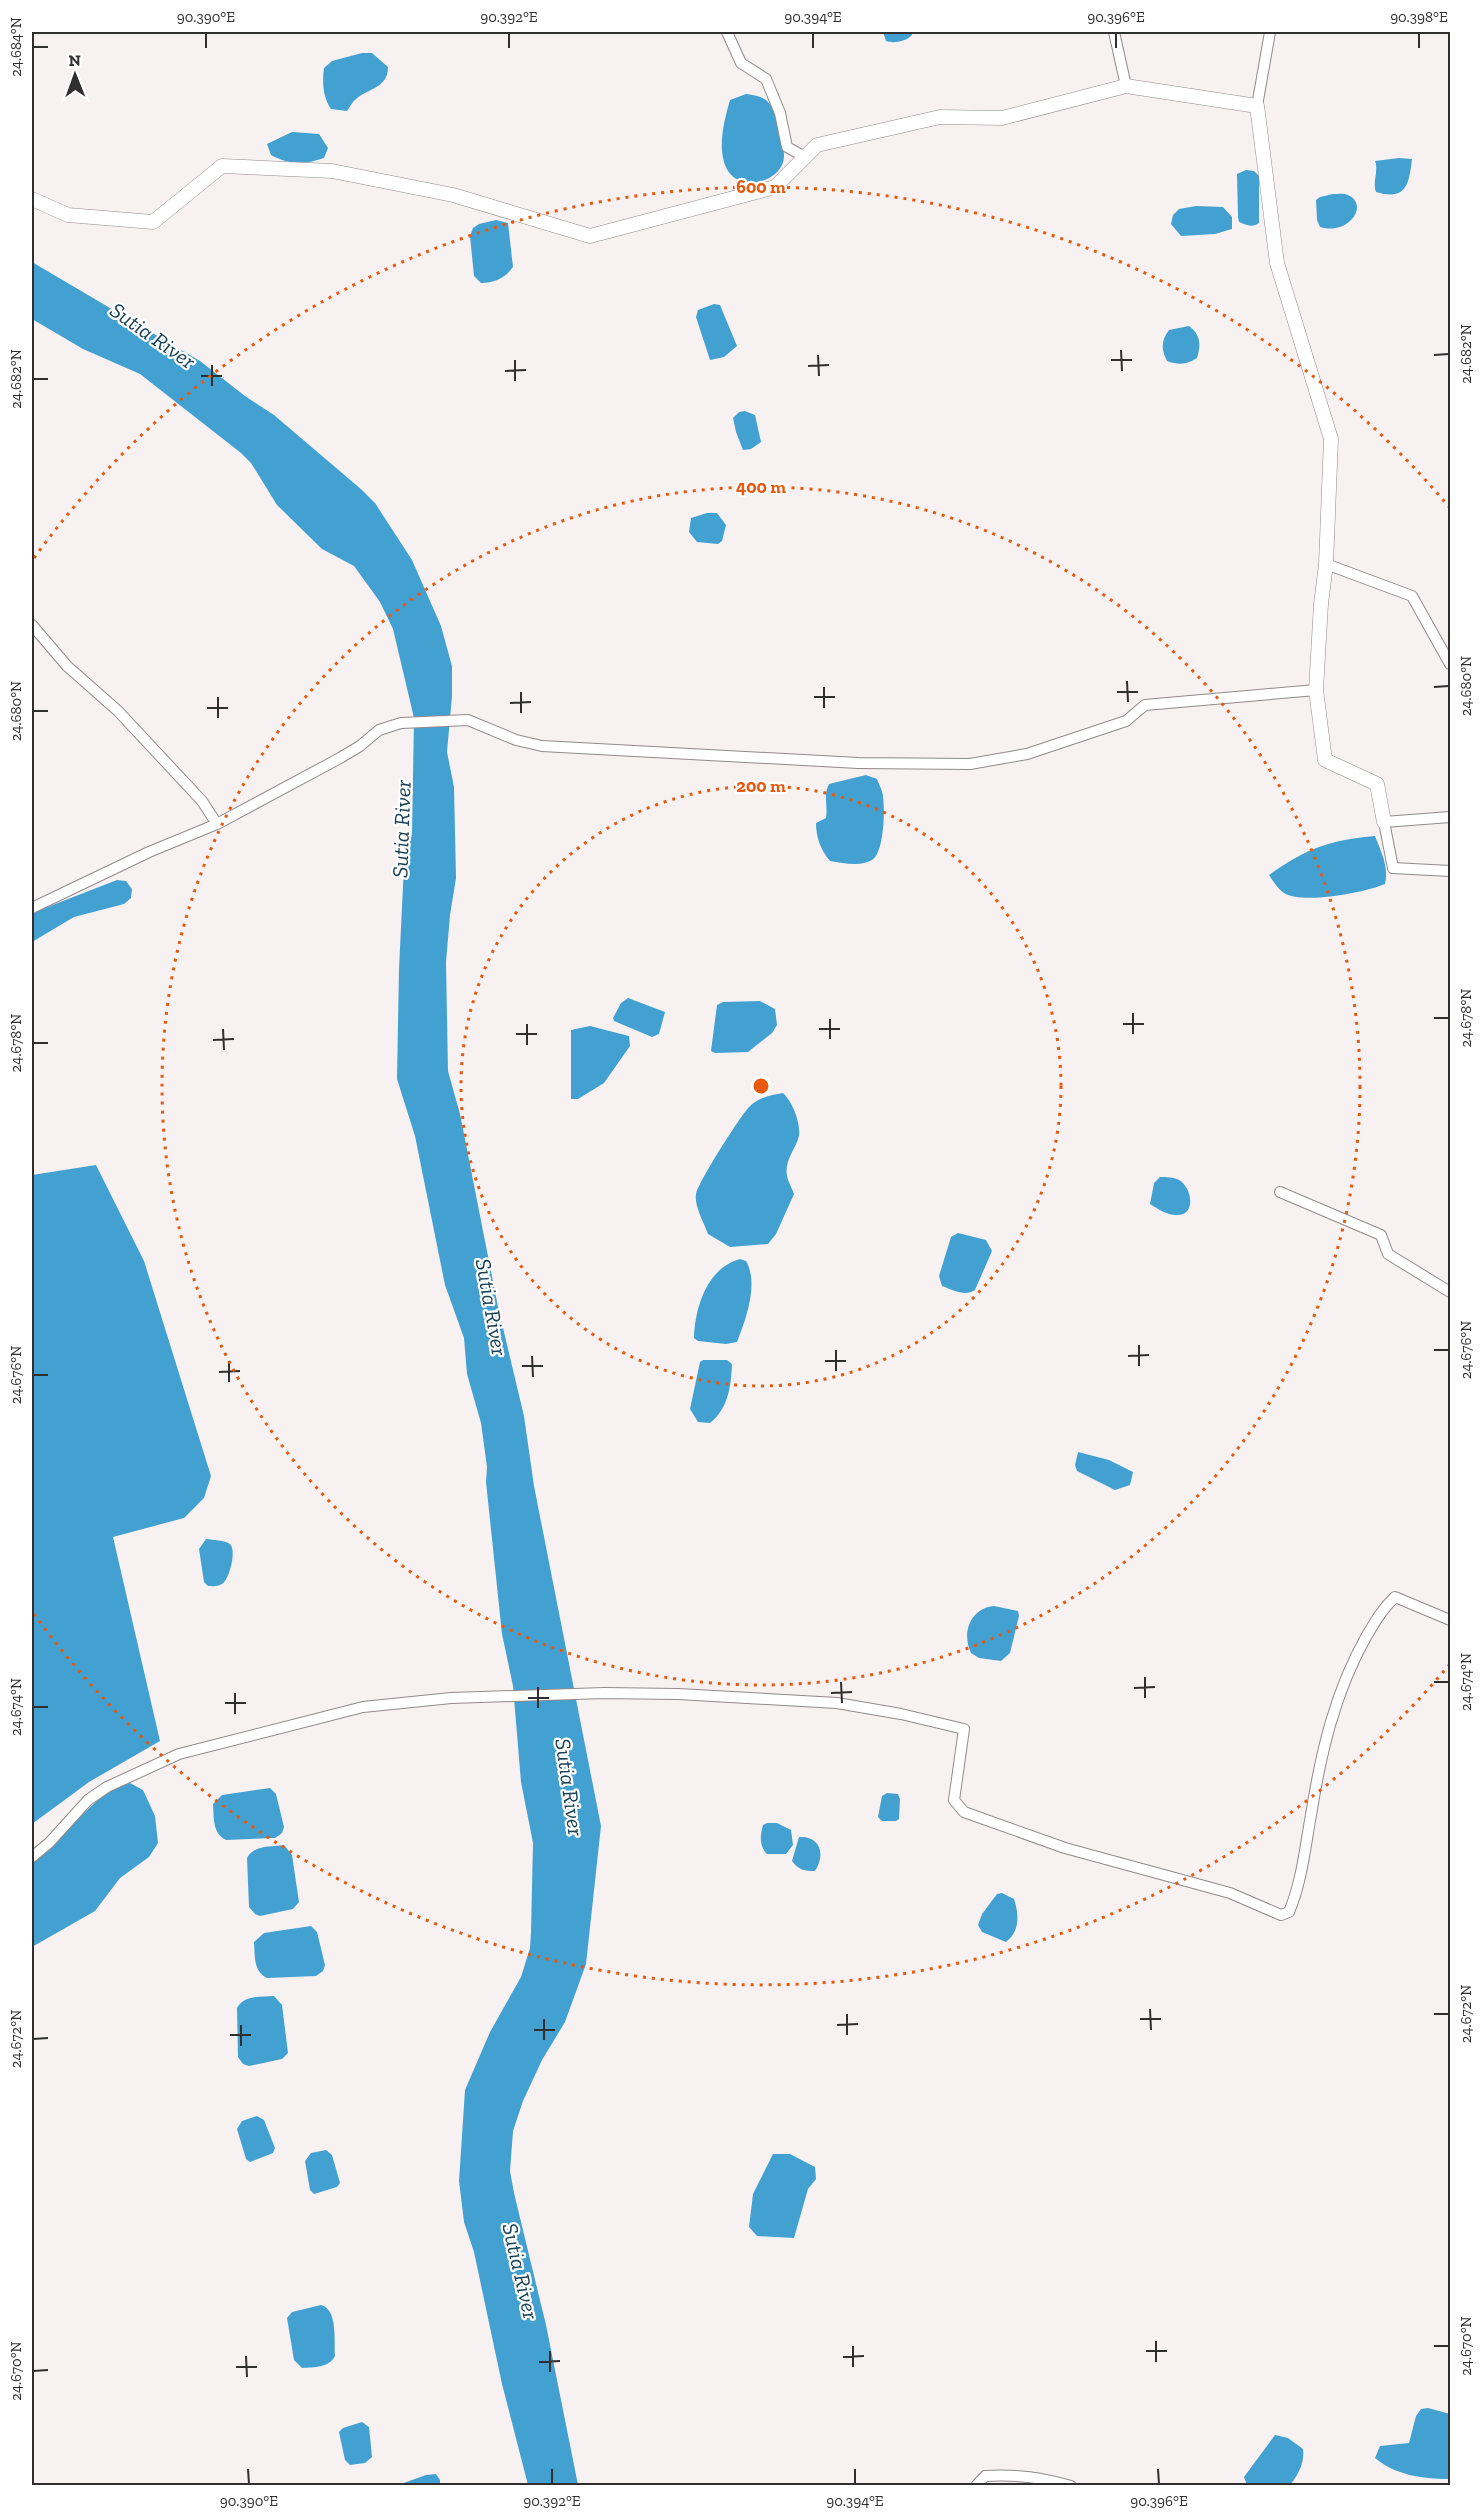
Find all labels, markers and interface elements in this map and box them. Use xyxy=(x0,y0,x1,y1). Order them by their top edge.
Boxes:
text: 90.390°E xyxy=(177,8,235,26)
text: 90.392°E xyxy=(480,8,538,26)
text: 90.394°E xyxy=(784,8,842,26)
text: 90.396°E xyxy=(1087,8,1145,26)
text: 90.398°E xyxy=(1390,8,1448,26)
text: 24.684°N xyxy=(7,17,25,77)
north arrow xyxy=(45,45,105,105)
text: N xyxy=(68,51,81,70)
text: 600 m xyxy=(736,176,786,198)
water label: Sutia River xyxy=(105,296,201,375)
text: 24.682°N xyxy=(1457,324,1475,384)
text: 24.682°N xyxy=(7,349,25,409)
text: 400 m xyxy=(736,476,786,498)
text: 24.680°N xyxy=(1457,656,1475,716)
text: 24.680°N xyxy=(7,681,25,741)
text: 200 m xyxy=(736,775,786,797)
water label: Sutia River xyxy=(386,779,417,879)
text: 24.678°N xyxy=(1457,989,1475,1047)
text: 24.678°N xyxy=(7,1014,25,1072)
centre of rings xyxy=(751,1076,771,1096)
water label: Sutia River xyxy=(470,1256,513,1358)
text: 24.676°N xyxy=(1457,1321,1475,1379)
text: 24.676°N xyxy=(7,1346,25,1404)
text: 24.674°N xyxy=(1457,1653,1475,1711)
text: 24.674°N xyxy=(7,1678,25,1736)
water label: Sutia River xyxy=(549,1737,590,1838)
text: 24.672°N xyxy=(1457,1985,1475,2043)
text: 24.672°N xyxy=(7,2010,25,2068)
water label: Sutia River xyxy=(496,2220,545,2322)
text: 24.670°N xyxy=(1457,2316,1475,2376)
text: 24.670°N xyxy=(7,2341,25,2401)
text: 90.390°E xyxy=(220,2492,278,2510)
text: 90.392°E xyxy=(523,2492,581,2510)
text: 90.394°E xyxy=(826,2492,884,2510)
text: 90.396°E xyxy=(1130,2492,1188,2510)

